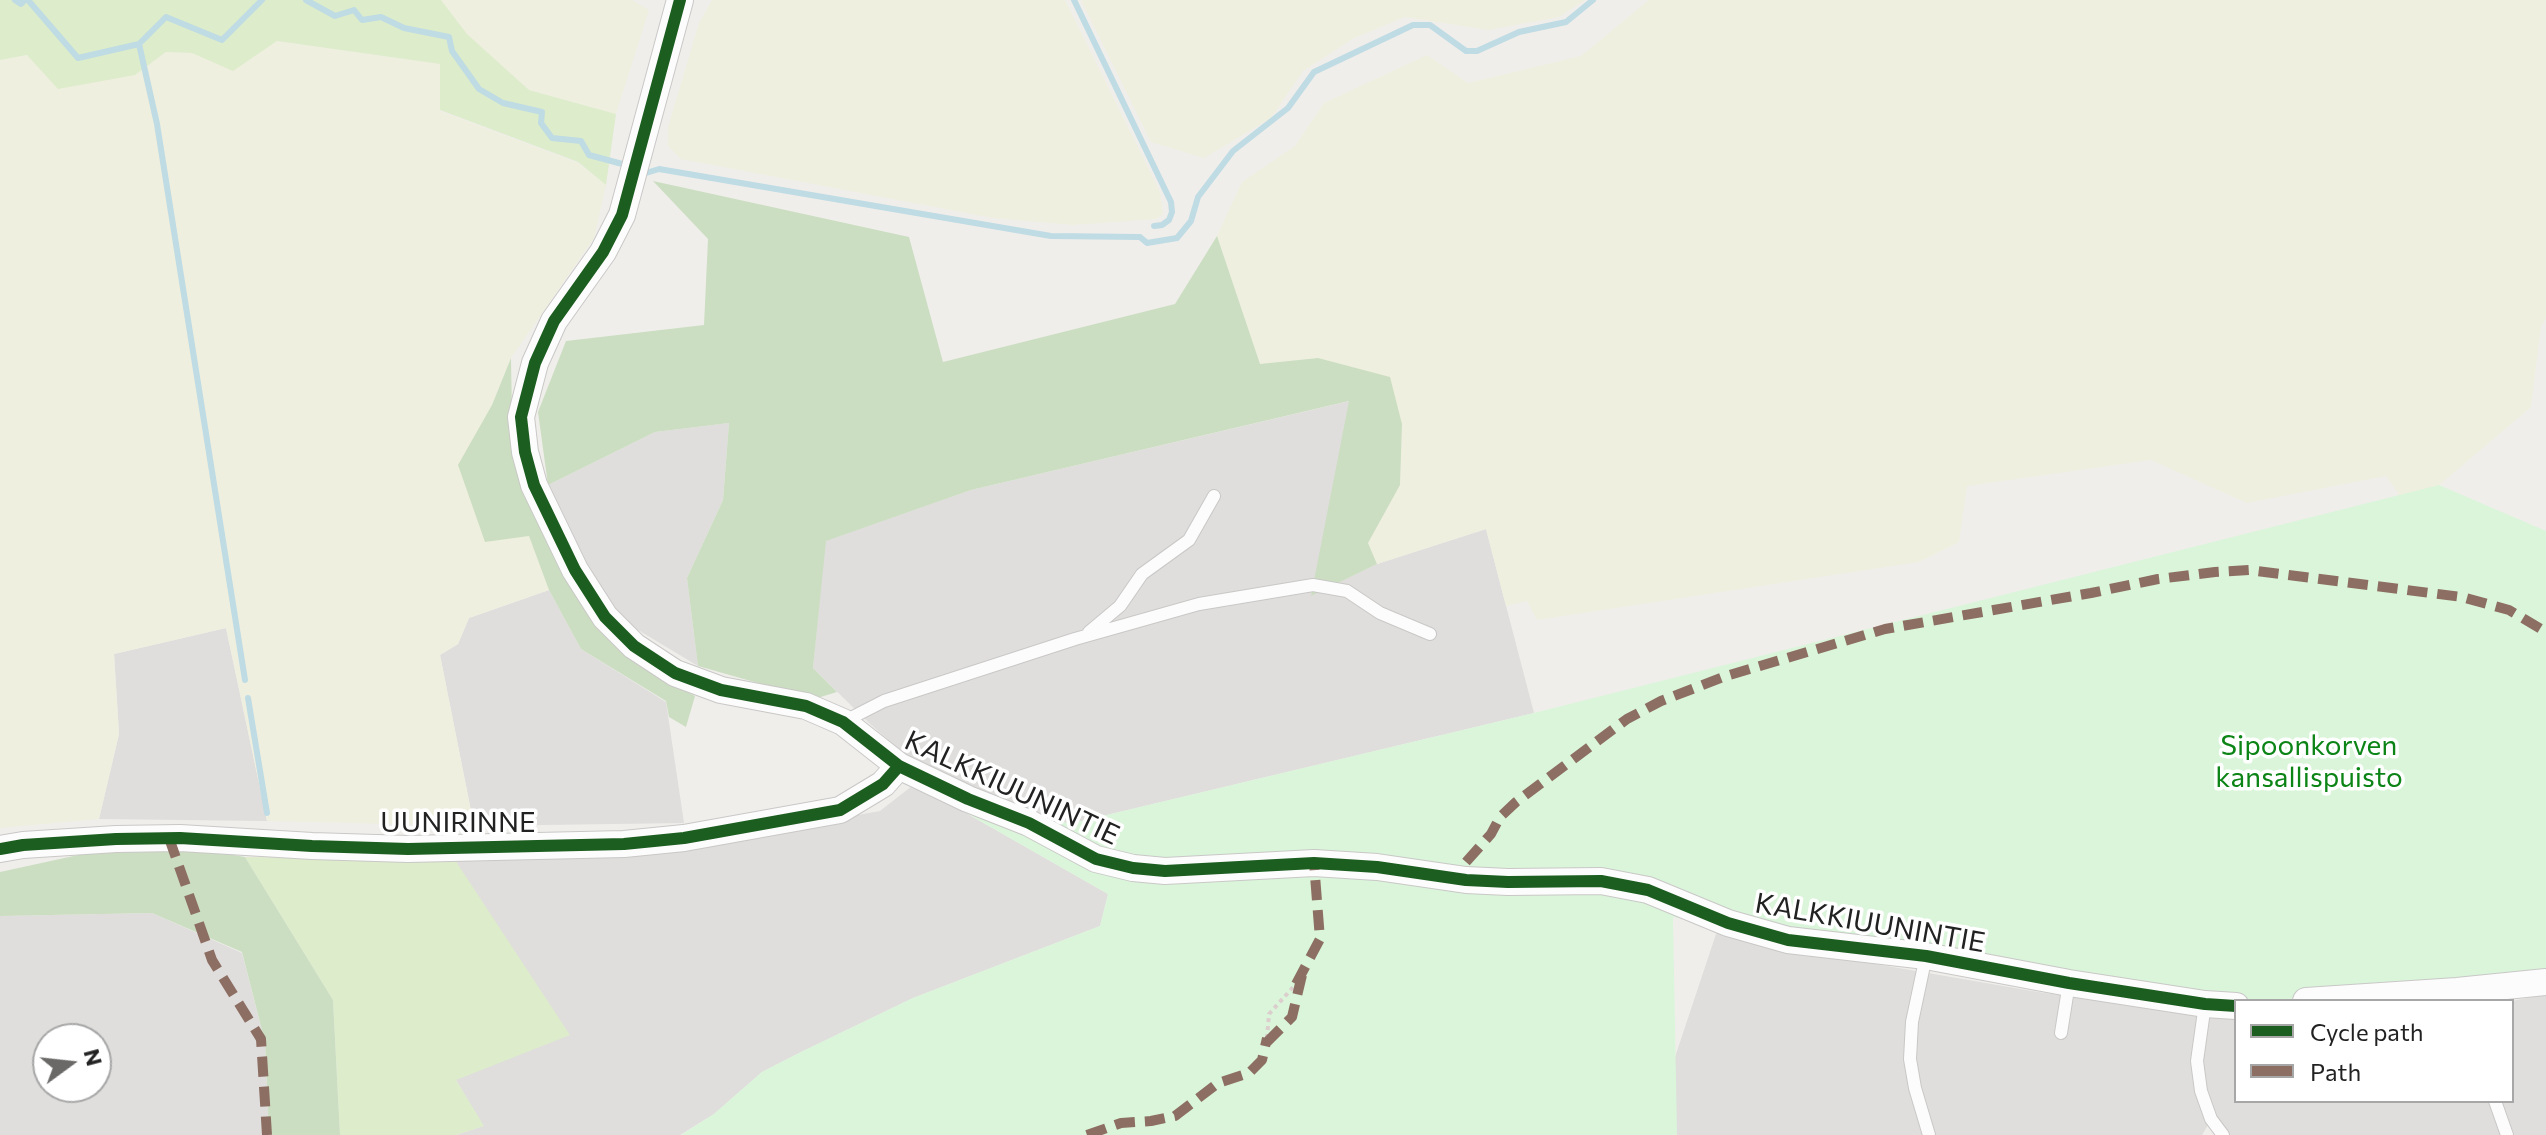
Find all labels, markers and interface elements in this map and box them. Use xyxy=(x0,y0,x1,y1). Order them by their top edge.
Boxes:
street label: KALKKIUUNINTIE xyxy=(899,724,1125,852)
park label: Sipoonkorven kansallispuisto xyxy=(2215,729,2403,795)
street label: UUNIRINNE xyxy=(380,806,536,840)
street label: KALKKIUUNINTIE xyxy=(1752,886,1988,960)
legend xyxy=(2234,999,2514,1103)
text: Cycle path xyxy=(2310,1017,2424,1046)
north arrow xyxy=(32,1023,112,1103)
text: N xyxy=(79,1046,109,1069)
text: Path xyxy=(2310,1057,2361,1086)

